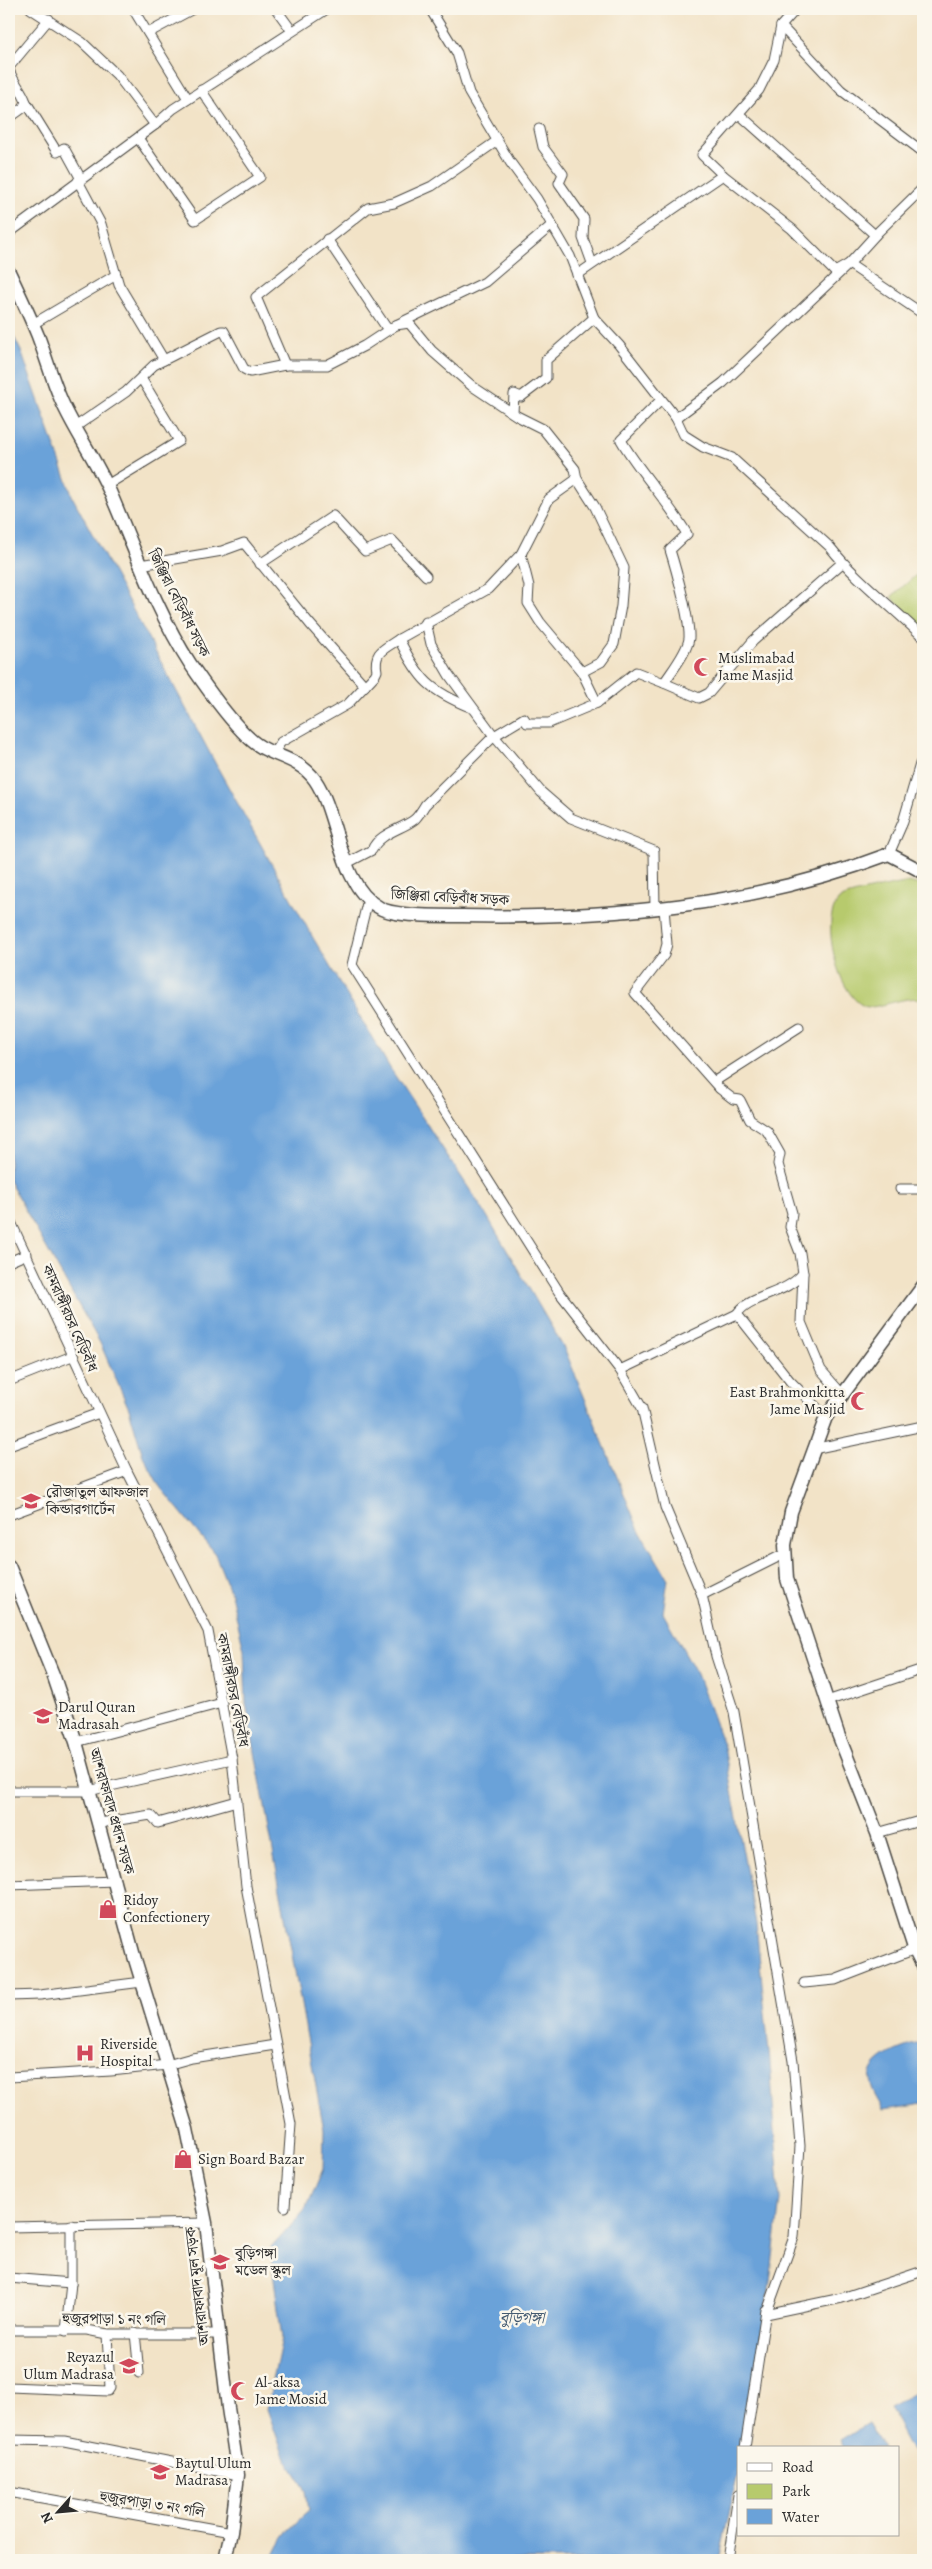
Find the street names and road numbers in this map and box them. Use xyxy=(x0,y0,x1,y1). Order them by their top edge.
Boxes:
street label: জিঞ্জিরা বেড়িবাঁধ সড়ক xyxy=(143,545,215,661)
street label: জিঞ্জিরা বেড়িবাঁধ সড়ক xyxy=(389,884,510,910)
street label: কামরাঙ্গীরচর বেড়িবাঁধ xyxy=(37,1260,103,1376)
street label: কামরাঙ্গীরচর বেড়িবাঁধ xyxy=(212,1630,254,1750)
street label: আশরাফাবাদ প্রধান সড়ক xyxy=(84,1745,140,1877)
street label: আশরাফাবাদ মূল সড়ক xyxy=(180,2225,214,2347)
street label: হুজুরপাড়া ১ নং গলি xyxy=(61,2308,167,2330)
street label: হুজুরপাড়া ৩ নং গলি xyxy=(97,2486,207,2522)

